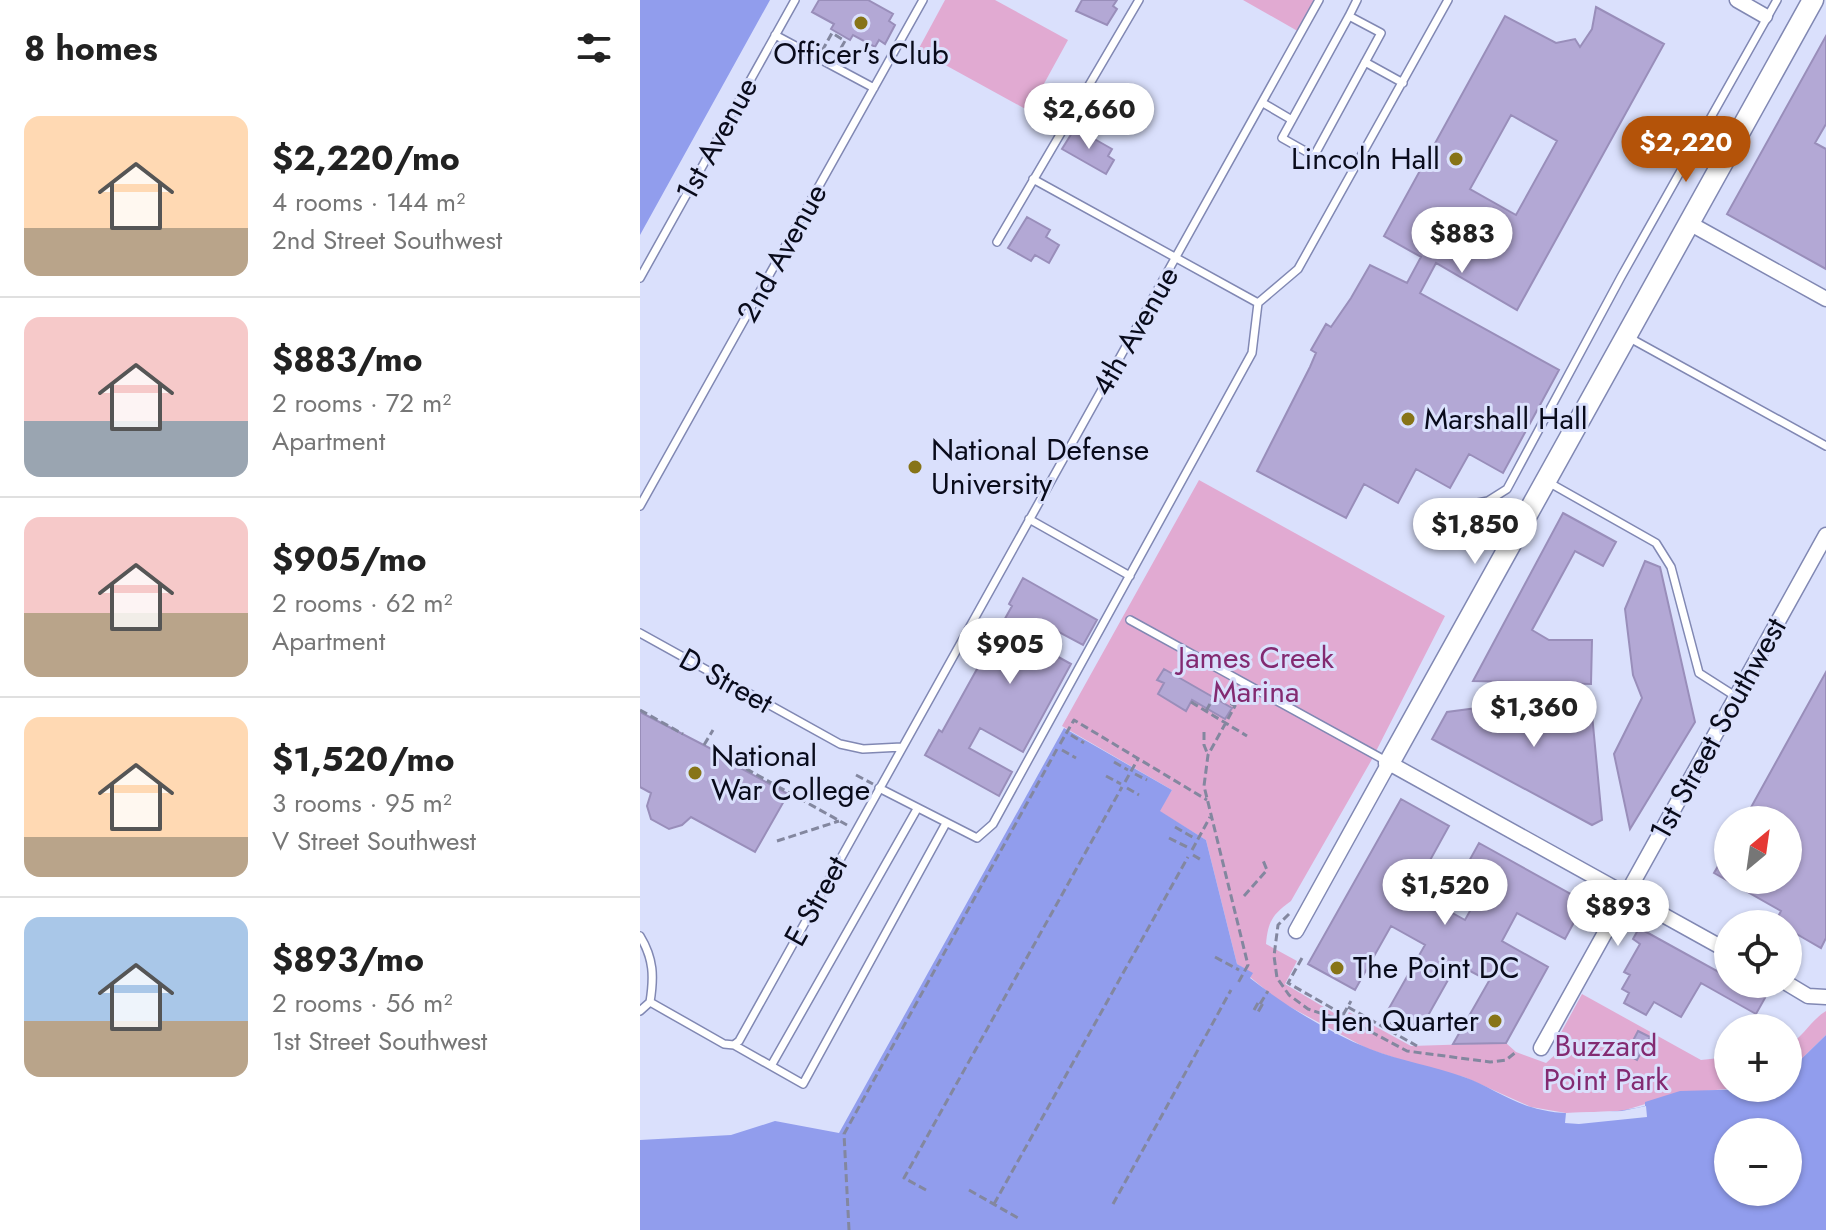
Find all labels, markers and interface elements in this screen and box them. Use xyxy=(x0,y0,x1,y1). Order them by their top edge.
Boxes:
marker: Officer's Club xyxy=(852,14,870,32)
text: 8 homes xyxy=(24,24,158,73)
icon: filters xyxy=(572,26,616,70)
place label: Officer's Club xyxy=(773,32,949,75)
street label: 1st Avenue xyxy=(665,69,768,208)
pin: $2,660 xyxy=(1024,83,1154,151)
text: $2,660 xyxy=(1042,90,1136,128)
pin: $2,220 xyxy=(1621,116,1751,184)
text: $2,220 xyxy=(1640,123,1732,161)
text: $2,220/mo xyxy=(272,134,460,183)
place label: Lincoln Hall xyxy=(1291,137,1440,180)
icon: home xyxy=(88,148,184,244)
marker: Lincoln Hall xyxy=(1447,150,1465,168)
street label: 2nd Avenue xyxy=(726,176,837,330)
text: 4 rooms · 144 m² xyxy=(272,183,465,221)
pin: $883 xyxy=(1415,207,1509,275)
text: $883 xyxy=(1430,214,1494,252)
text: 2nd Street Southwest xyxy=(272,221,502,259)
street label: 4th Avenue xyxy=(1080,258,1189,403)
text: $883/mo xyxy=(272,335,423,384)
icon: home xyxy=(88,349,184,445)
text: 2 rooms · 72 m² xyxy=(272,384,451,422)
place label: Marshall Hall xyxy=(1424,397,1588,440)
marker: Marshall Hall xyxy=(1399,410,1417,428)
text: Apartment xyxy=(272,422,385,460)
place label: National Defense University xyxy=(931,428,1149,505)
marker: National Defense University xyxy=(906,458,924,476)
pin: $1,850 xyxy=(1410,498,1540,566)
text: $1,850 xyxy=(1431,505,1519,543)
text: $905/mo xyxy=(272,535,427,584)
icon: home xyxy=(88,549,184,645)
text: 2 rooms · 62 m² xyxy=(272,584,453,622)
street label: 1st Street Southwest xyxy=(1639,609,1797,848)
pin: $905 xyxy=(963,618,1057,686)
text: Apartment xyxy=(272,622,385,660)
text: $905 xyxy=(976,625,1044,663)
park label: James Creek Marina xyxy=(1174,636,1335,713)
street label: D Street xyxy=(672,637,782,724)
pin: $1,360 xyxy=(1469,681,1599,749)
text: $1,360 xyxy=(1490,688,1578,726)
place label: National War College xyxy=(711,734,870,811)
text: $1,520/mo xyxy=(272,735,454,784)
icon: home xyxy=(88,749,184,845)
marker: National War College xyxy=(686,764,704,782)
text: 3 rooms · 95 m² xyxy=(272,784,452,822)
north arrow xyxy=(1714,806,1802,894)
map controls xyxy=(1714,806,1802,1206)
text: V Street Southwest xyxy=(272,822,476,860)
street label: E Street xyxy=(773,847,858,954)
pin: $1,520 xyxy=(1380,859,1510,927)
text: $1,520 xyxy=(1401,866,1489,904)
pin: $893 xyxy=(1571,880,1665,948)
text: $893 xyxy=(1585,887,1651,925)
button: locate xyxy=(1714,910,1802,998)
text: $893/mo xyxy=(272,935,424,984)
place label: The Point DC xyxy=(1353,946,1520,989)
icon: home xyxy=(88,949,184,1045)
marker: The Point DC xyxy=(1328,959,1346,977)
text: 2 rooms · 56 m² xyxy=(272,984,452,1022)
place label: Hen Quarter xyxy=(1320,999,1480,1042)
marker: Hen Quarter xyxy=(1486,1012,1504,1030)
button: + xyxy=(1714,1014,1802,1102)
text: 1st Street Southwest xyxy=(272,1022,487,1060)
park label: Buzzard Point Park xyxy=(1543,1024,1669,1101)
button: − xyxy=(1714,1118,1802,1206)

